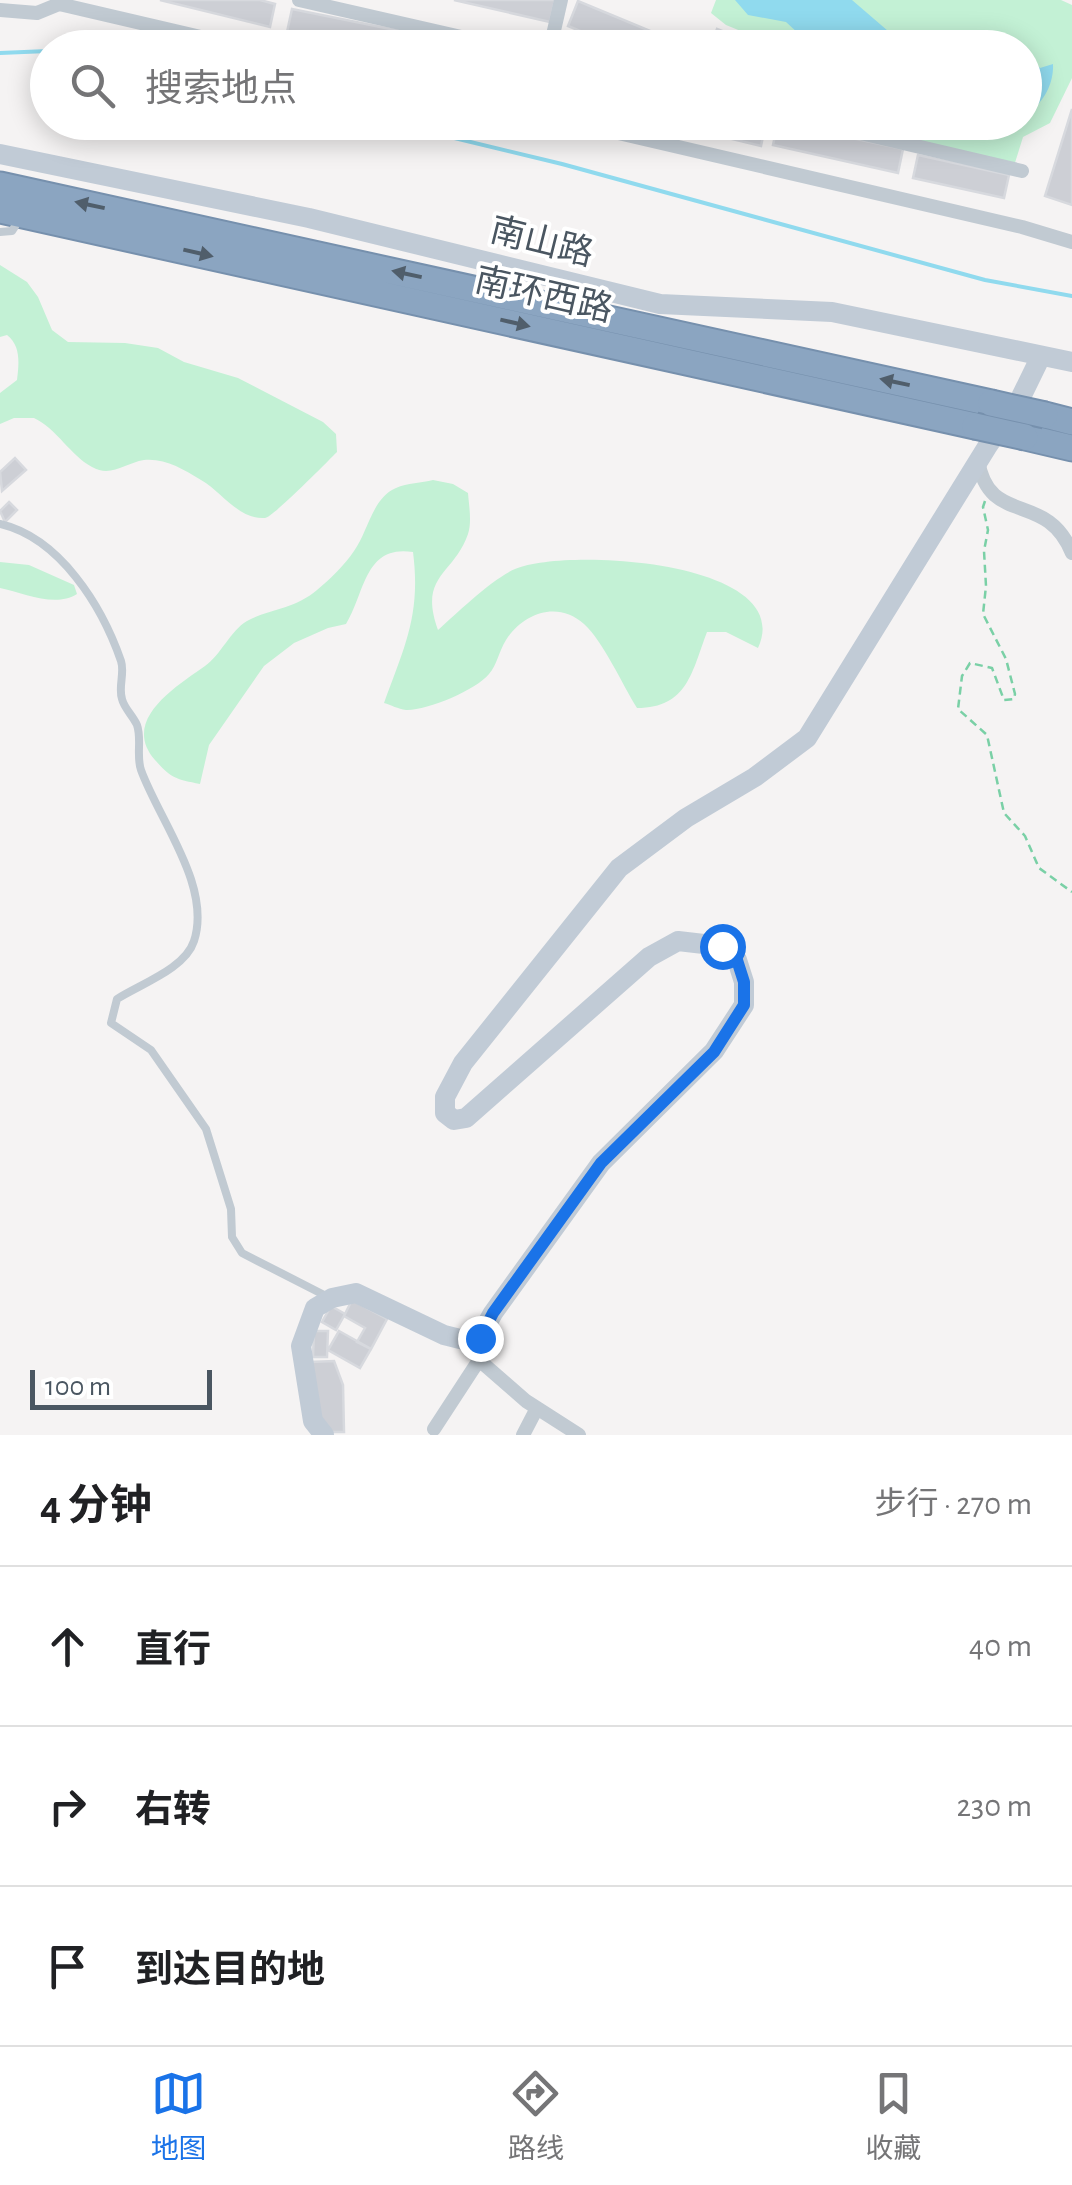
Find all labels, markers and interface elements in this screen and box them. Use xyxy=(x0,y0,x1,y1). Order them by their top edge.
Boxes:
search box xyxy=(30,30,1042,140)
icon: search xyxy=(65,58,120,113)
text: 搜索地点 xyxy=(145,71,297,109)
one-way arrow xyxy=(74,196,105,212)
street label: 南山路 xyxy=(486,211,597,272)
one-way arrow xyxy=(183,246,214,261)
street label: 南环西路 xyxy=(472,261,616,328)
one-way arrow xyxy=(391,266,422,282)
one-way arrow xyxy=(500,316,531,332)
one-way arrow xyxy=(879,374,910,389)
route start xyxy=(700,924,746,970)
route end xyxy=(458,1316,504,1362)
scale bar xyxy=(30,1365,212,1410)
text: 100 m xyxy=(45,1373,111,1401)
text: 4 分钟 xyxy=(40,1485,151,1527)
text: 步行 · 270 m xyxy=(874,1488,1032,1520)
icon: ahead xyxy=(40,1619,95,1674)
text: 40 m xyxy=(969,1630,1032,1662)
text: 直行 xyxy=(135,1632,211,1670)
icon: right xyxy=(40,1779,95,1834)
text: 230 m xyxy=(956,1790,1032,1822)
text: 右转 xyxy=(135,1792,211,1830)
icon: arrive xyxy=(40,1939,95,1994)
text: 到达目的地 xyxy=(135,1952,325,1990)
tab: 地图 xyxy=(151,2066,207,2167)
tab: 路线 xyxy=(508,2066,564,2167)
tab: 收藏 xyxy=(865,2066,921,2167)

